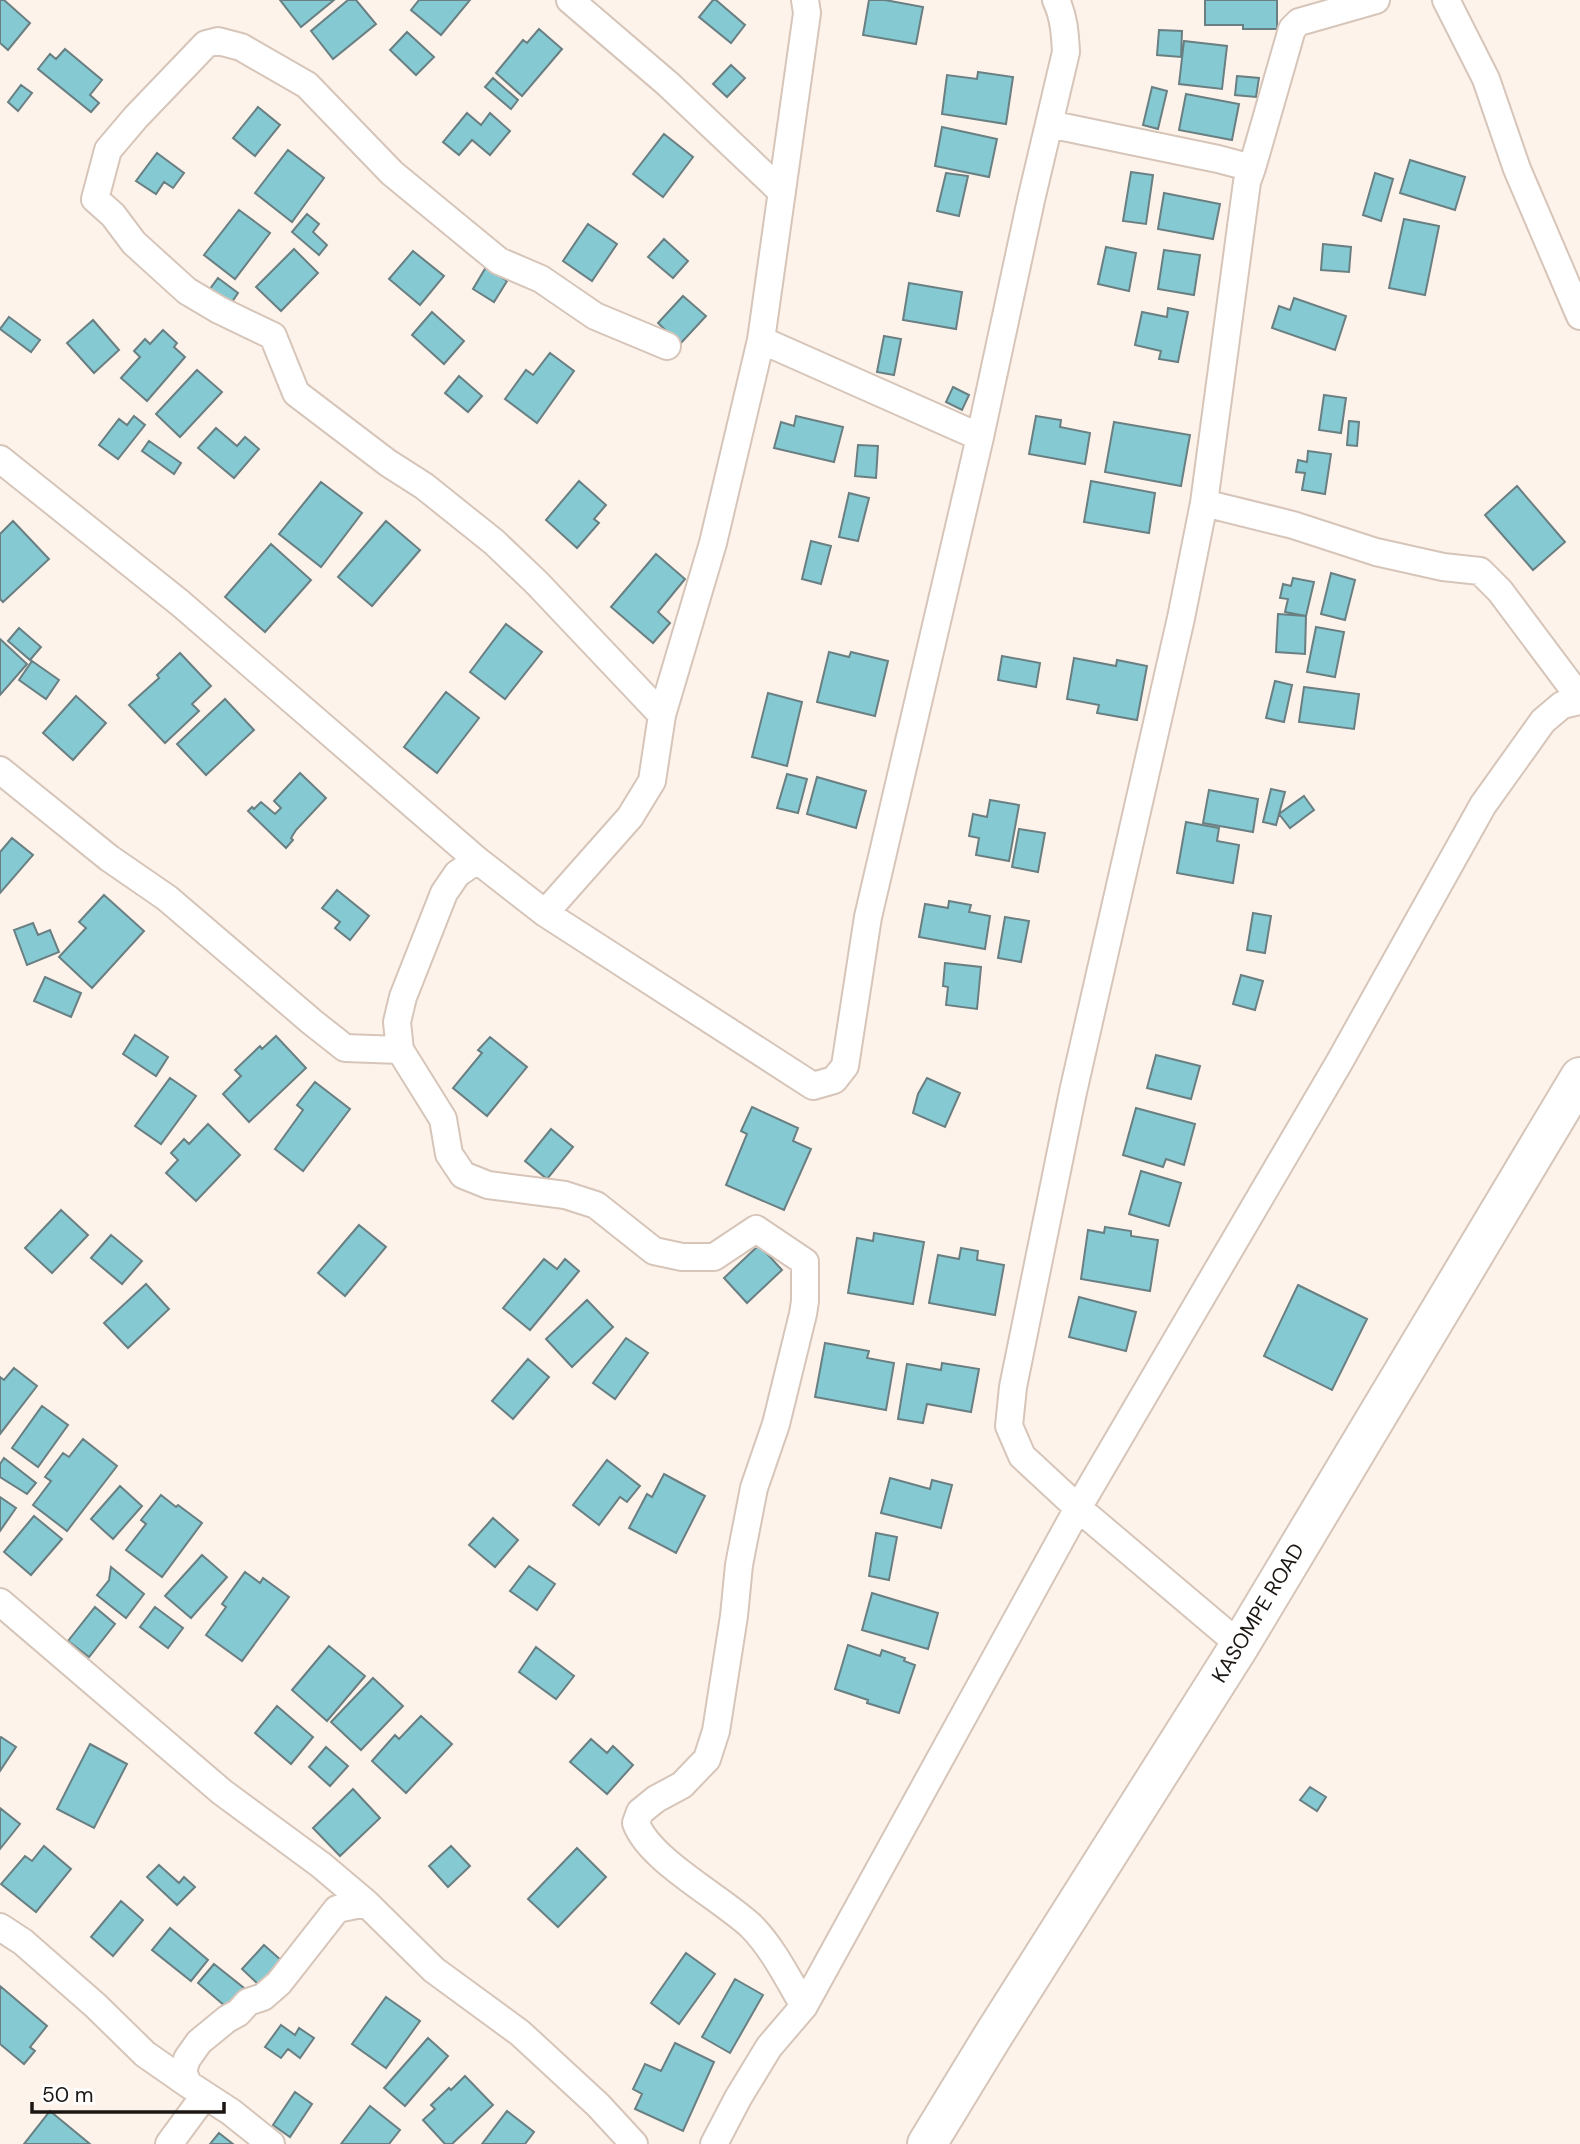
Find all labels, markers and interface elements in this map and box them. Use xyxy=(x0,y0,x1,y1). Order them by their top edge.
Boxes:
street label: KASOMPE ROAD xyxy=(1205,1538,1311,1688)
scale bar xyxy=(32,2070,224,2114)
text: 50 m xyxy=(42,2081,93,2109)

